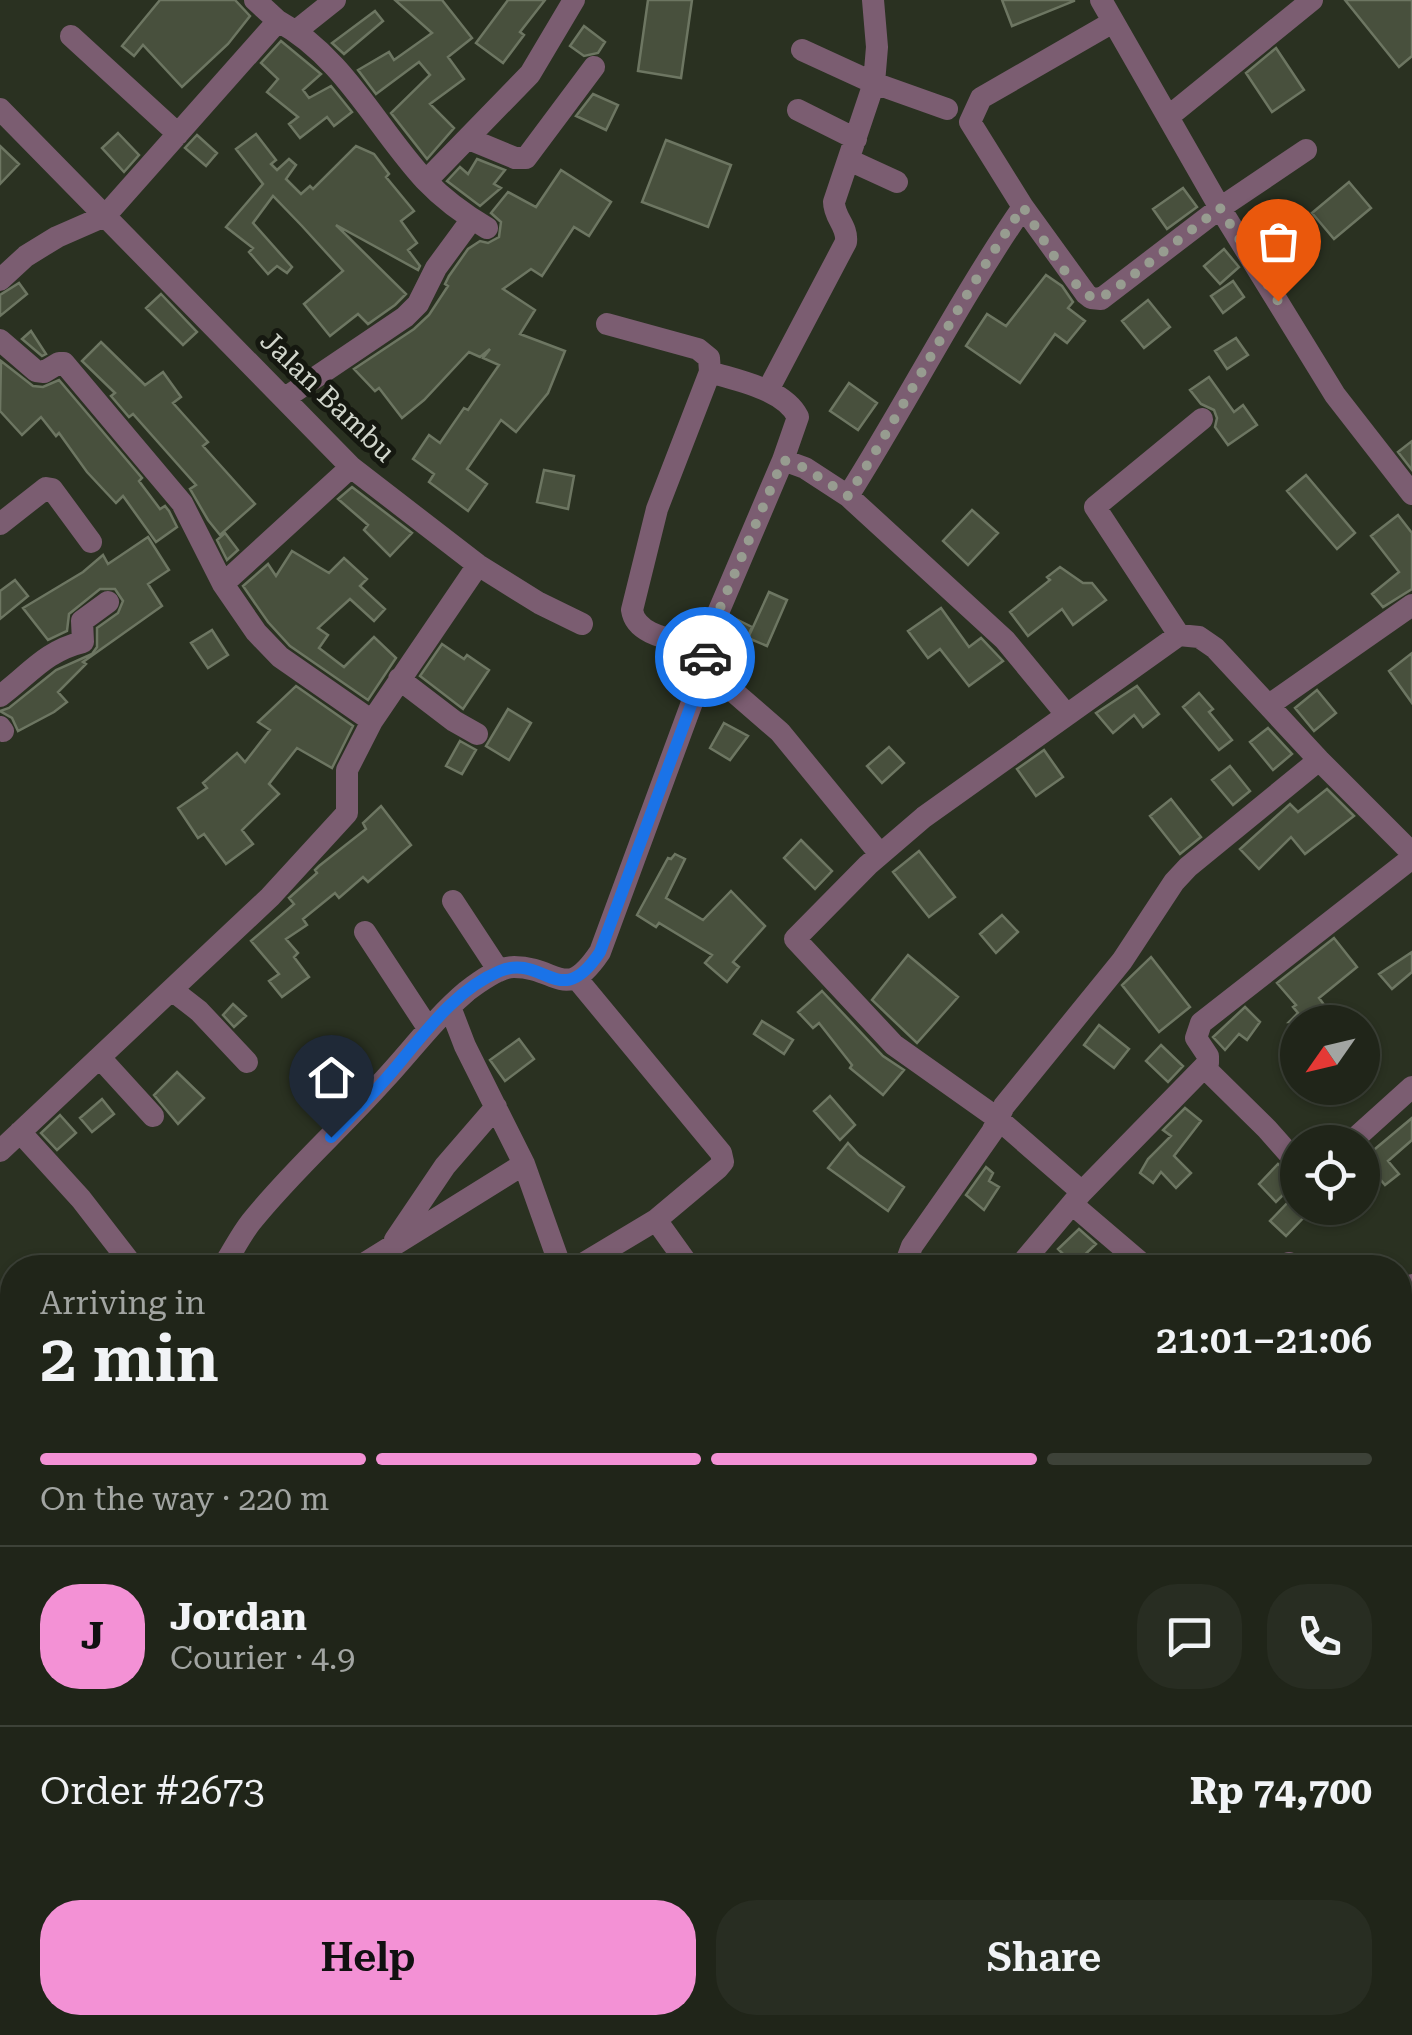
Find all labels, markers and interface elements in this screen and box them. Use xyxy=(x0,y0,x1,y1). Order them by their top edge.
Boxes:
pin xyxy=(1236,199,1321,302)
icon: bag xyxy=(1251,214,1306,269)
street label: Jalan Bambu xyxy=(254,324,402,469)
courier xyxy=(655,607,755,707)
icon: car xyxy=(678,630,733,685)
north arrow xyxy=(1280,1005,1380,1105)
map controls xyxy=(1280,1005,1380,1225)
pin xyxy=(289,1035,374,1138)
icon: home xyxy=(304,1050,359,1105)
button: locate xyxy=(1280,1125,1380,1225)
text: Arriving in xyxy=(40,1284,205,1322)
text: 21:01–21:06 xyxy=(1156,1318,1372,1362)
text: 2 min xyxy=(40,1321,219,1397)
text: On the way · 220 m xyxy=(40,1480,329,1518)
button: chat xyxy=(1137,1584,1242,1689)
button: phone xyxy=(1267,1584,1372,1689)
text: Jordan xyxy=(170,1595,307,1639)
text: J xyxy=(81,1614,104,1658)
text: Courier · 4.9 xyxy=(170,1639,355,1677)
text: Order #2673 xyxy=(40,1769,265,1813)
text: Rp 74,700 xyxy=(1190,1769,1372,1813)
button: Help xyxy=(40,1900,696,2015)
button: Share xyxy=(716,1900,1372,2015)

